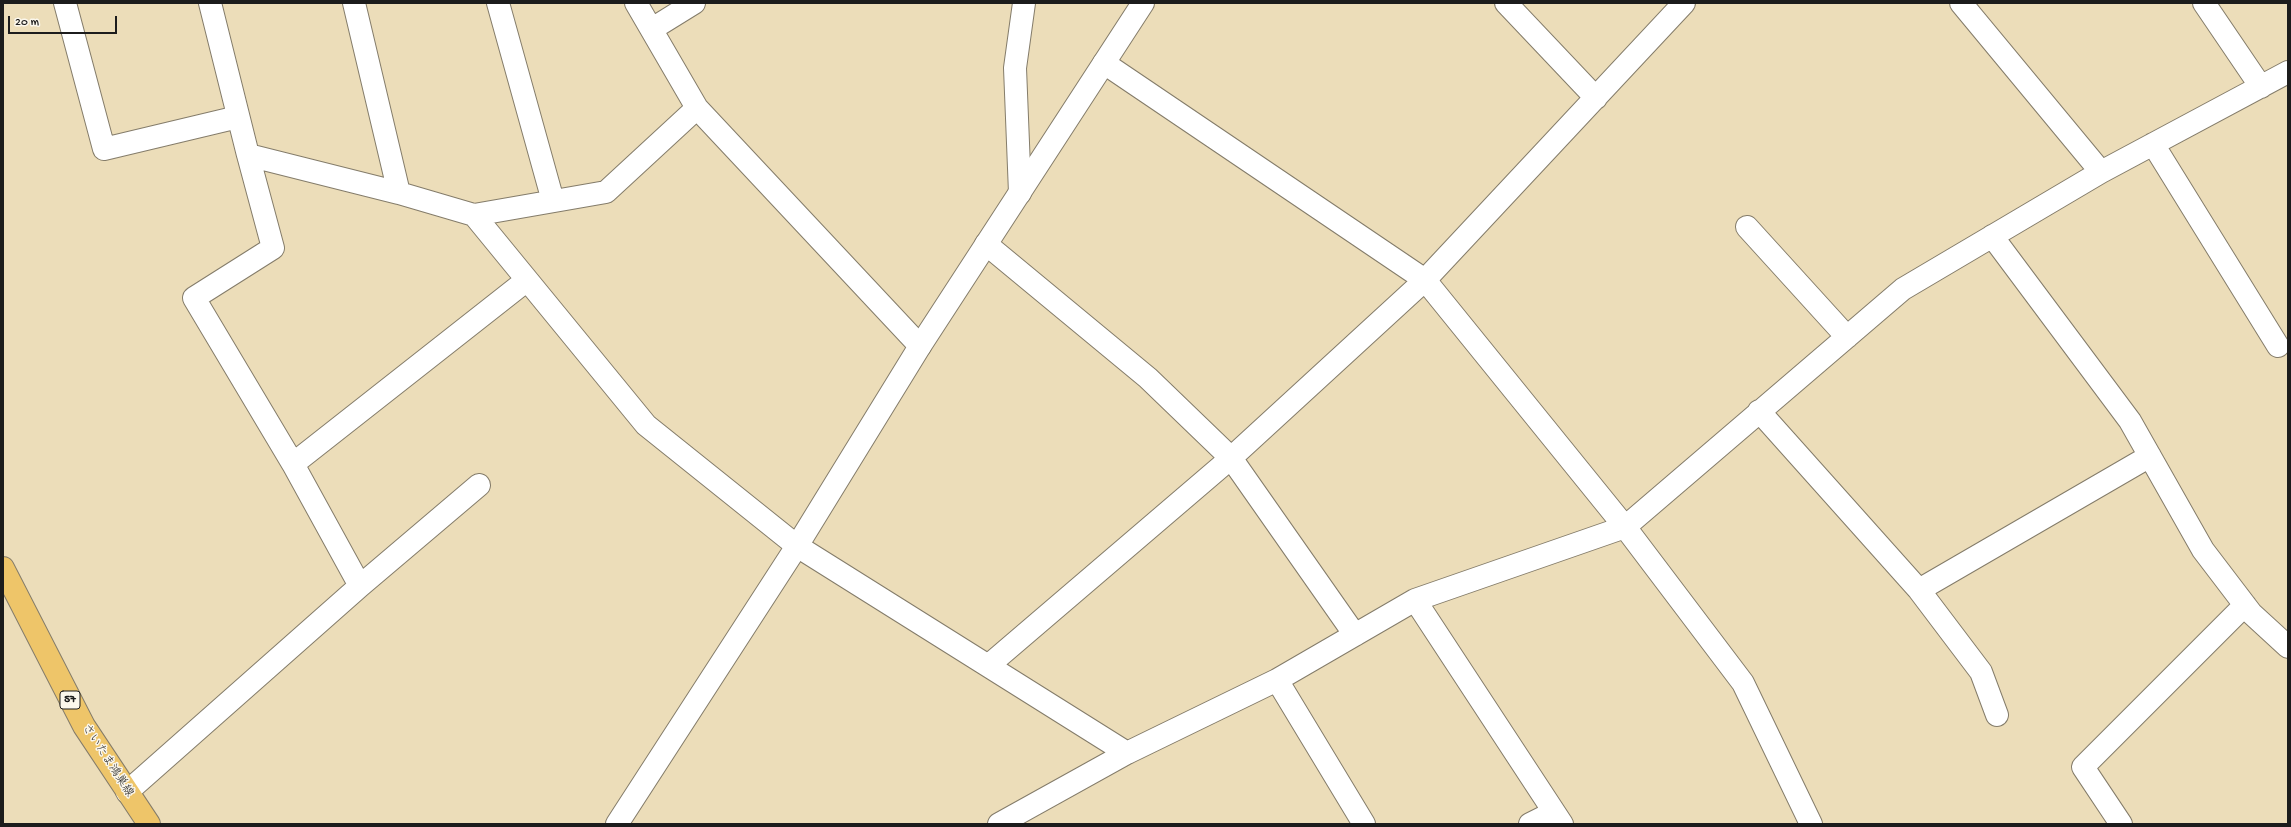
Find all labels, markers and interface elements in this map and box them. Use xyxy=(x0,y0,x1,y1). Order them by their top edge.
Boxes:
scale bar xyxy=(10,8,119,34)
text: 20 m xyxy=(15,16,39,30)
road number: 57 xyxy=(60,691,80,709)
street label: さいたま鴻巣線 xyxy=(78,722,136,800)

